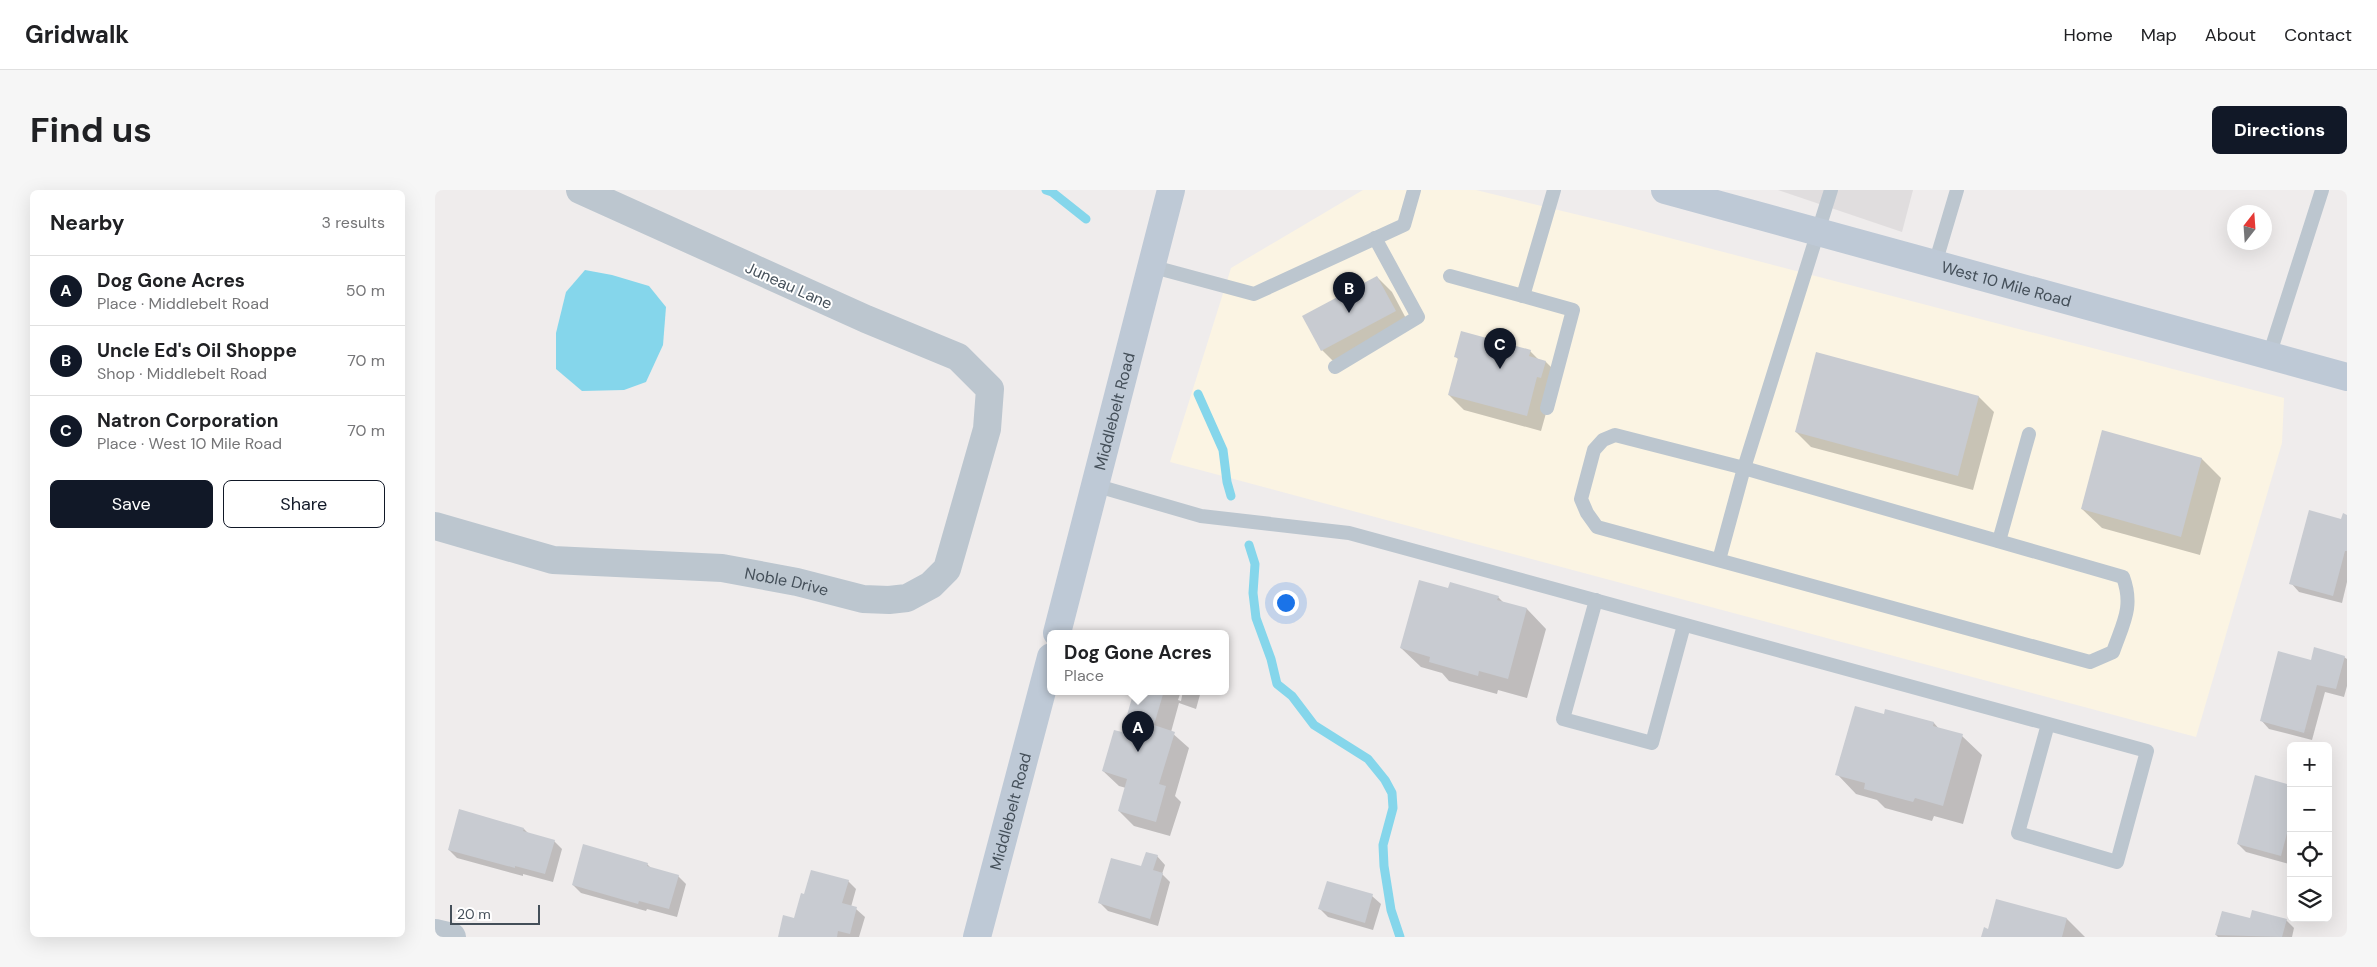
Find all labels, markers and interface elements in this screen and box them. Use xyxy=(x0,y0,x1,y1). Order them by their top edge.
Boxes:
text: Gridwalk xyxy=(25,19,129,50)
text: Home xyxy=(2063,23,2113,47)
text: Map xyxy=(2141,23,2177,47)
text: About xyxy=(2205,23,2256,47)
text: Contact xyxy=(2284,23,2352,47)
button: Directions xyxy=(2212,106,2347,154)
text: Find us xyxy=(30,107,152,153)
north arrow xyxy=(2227,205,2272,250)
text: Nearby xyxy=(50,209,124,237)
text: 3 results xyxy=(322,212,385,233)
street label: West 10 Mile Road xyxy=(1939,256,2074,312)
street label: Juneau Lane xyxy=(742,257,836,314)
text: Dog Gone Acres xyxy=(97,268,245,293)
pin: B xyxy=(1333,272,1365,313)
text: A xyxy=(60,280,72,301)
text: 50 m xyxy=(346,280,385,301)
text: Place · Middlebelt Road xyxy=(97,293,269,314)
pin: C xyxy=(1484,328,1516,369)
text: Uncle Ed's Oil Shoppe xyxy=(97,338,297,363)
text: B xyxy=(61,350,71,371)
text: 70 m xyxy=(347,350,385,371)
street label: Middlebelt Road xyxy=(1089,350,1140,472)
text: Shop · Middlebelt Road xyxy=(97,363,267,384)
text: Natron Corporation xyxy=(97,408,278,433)
text: C xyxy=(60,420,72,441)
text: 70 m xyxy=(347,420,385,441)
text: Place · West 10 Mile Road xyxy=(97,433,282,454)
button: Save xyxy=(50,480,213,528)
button: Share xyxy=(223,480,385,528)
street label: Noble Drive xyxy=(743,562,831,601)
your location xyxy=(1273,590,1299,616)
popup xyxy=(1047,630,1229,695)
text: Dog Gone Acres xyxy=(1064,640,1212,665)
text: Place xyxy=(1064,665,1104,686)
pin: A xyxy=(1122,711,1154,752)
map controls xyxy=(2287,742,2332,922)
button: + xyxy=(2287,742,2332,787)
street label: Middlebelt Road xyxy=(985,750,1036,872)
button: − xyxy=(2287,787,2332,832)
button: locate xyxy=(2287,832,2332,877)
button: layers xyxy=(2287,877,2332,922)
scale bar xyxy=(450,902,540,925)
text: 20 m xyxy=(457,905,491,923)

